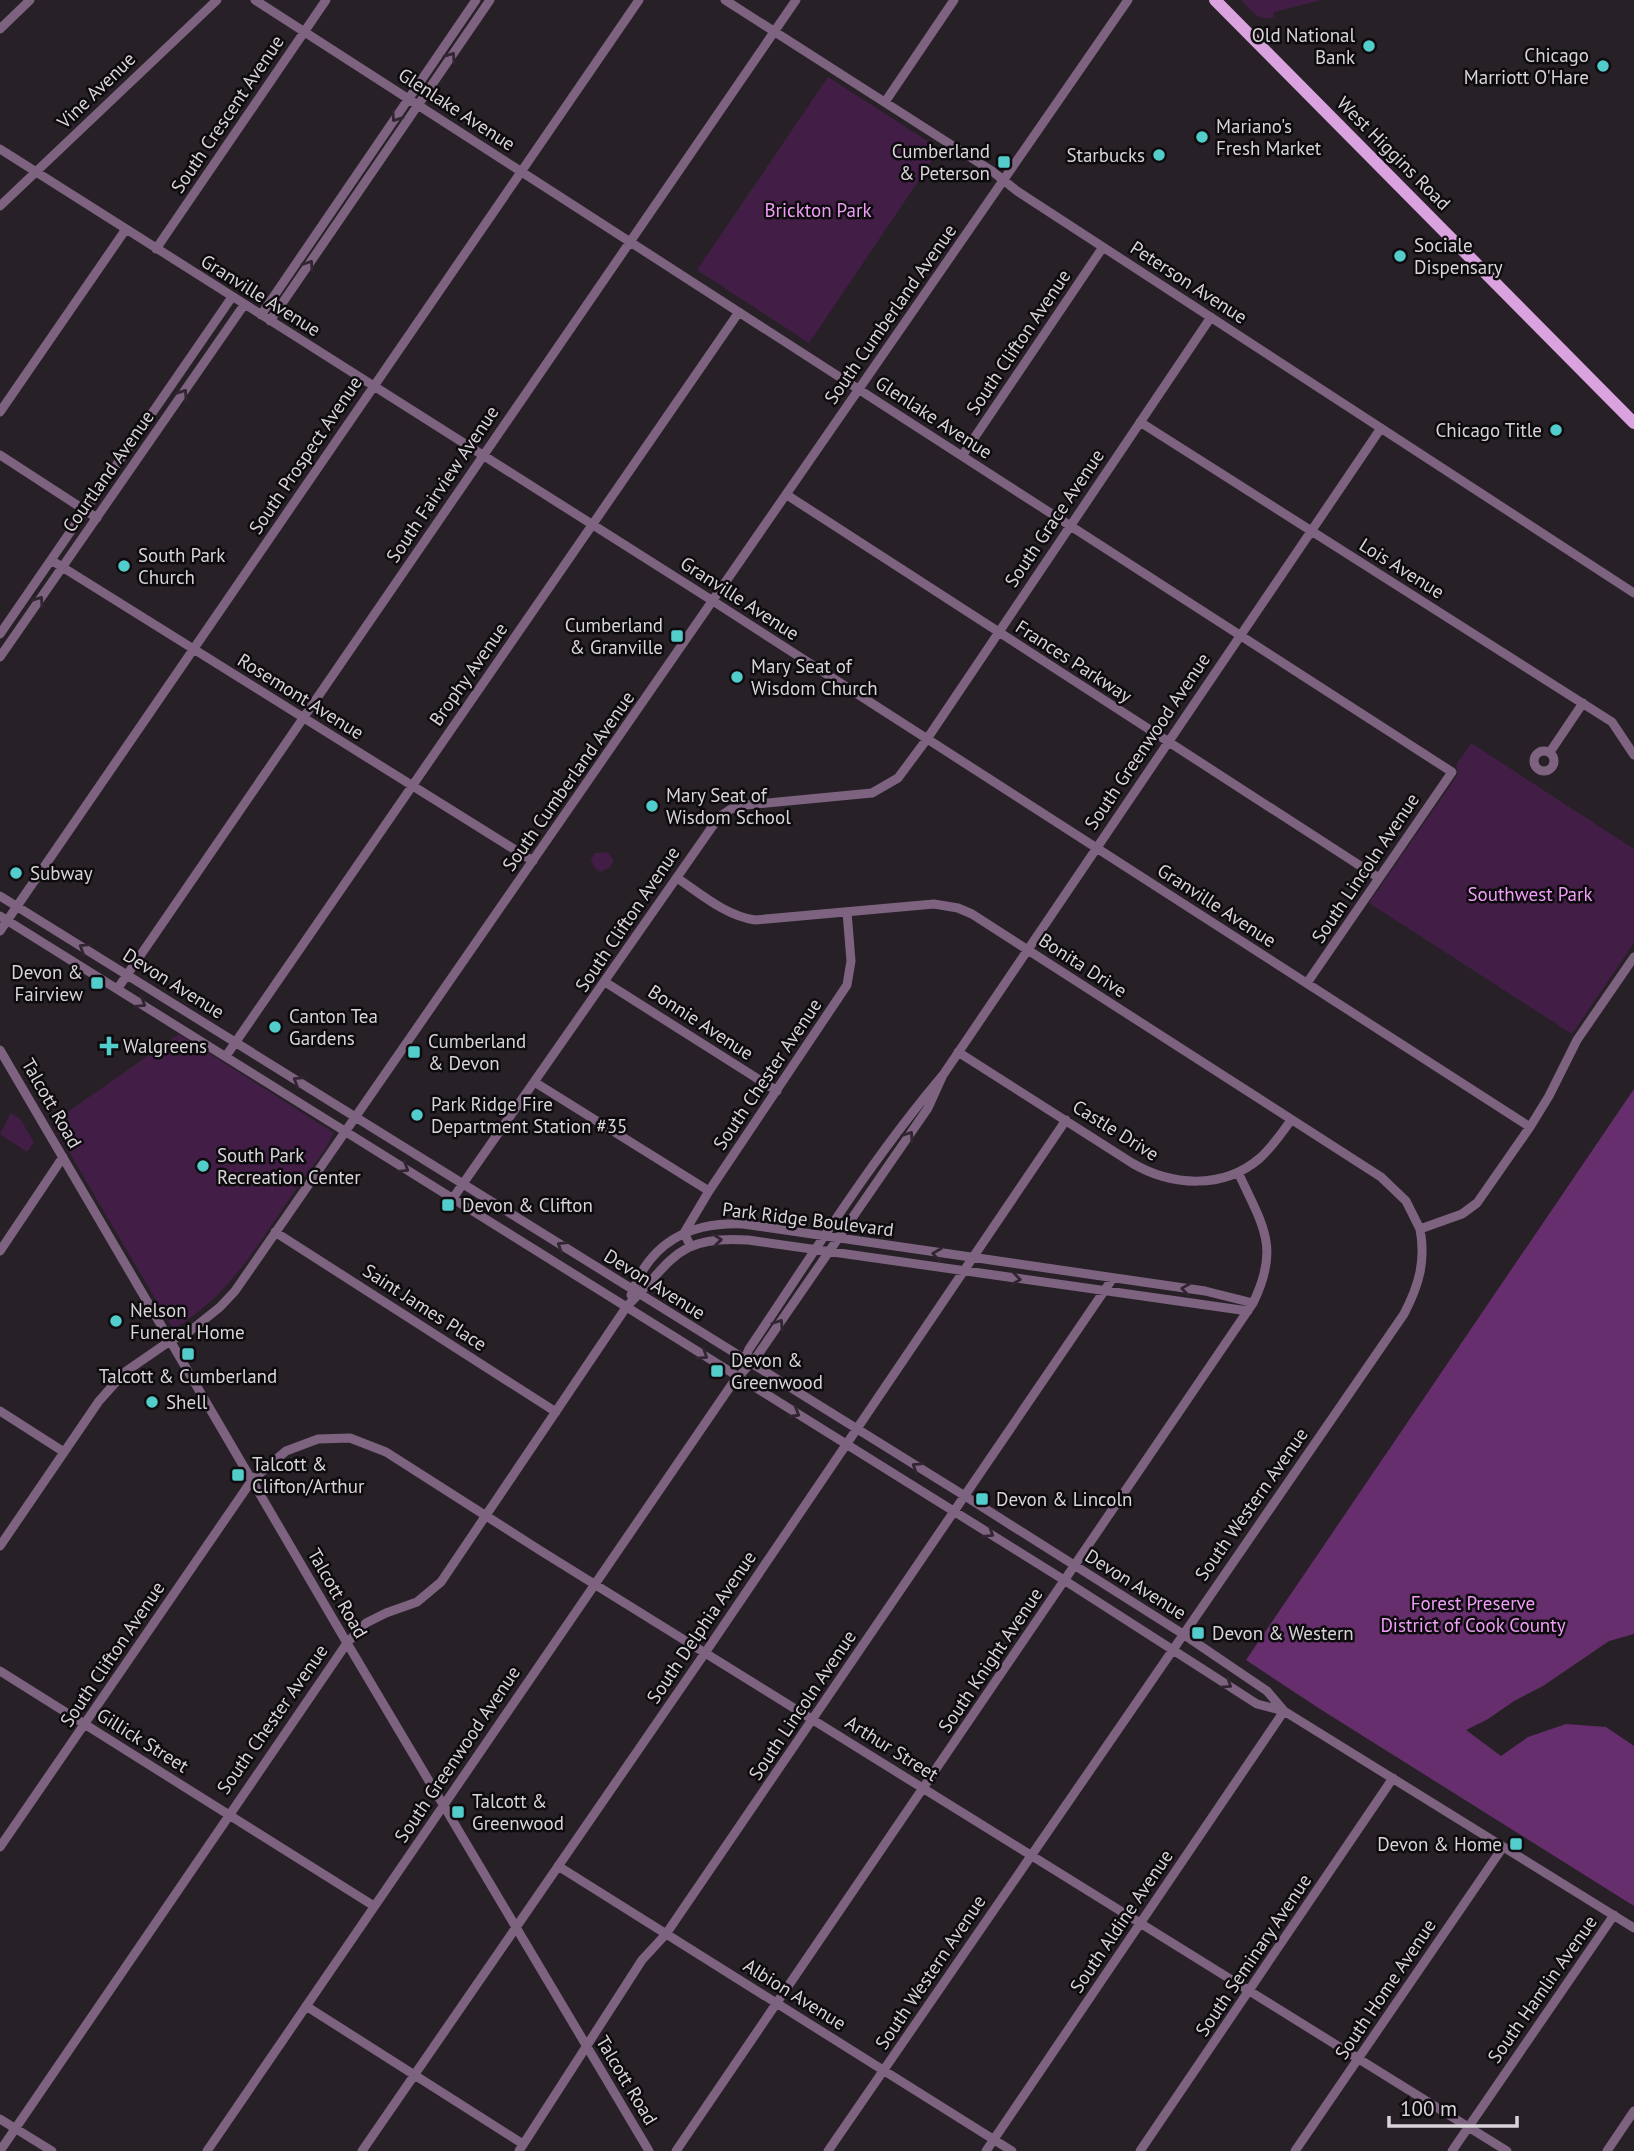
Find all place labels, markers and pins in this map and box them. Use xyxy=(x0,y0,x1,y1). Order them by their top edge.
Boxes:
place label: Old National Bank xyxy=(1252,23,1355,69)
marker: Old National Bank xyxy=(1361,38,1377,54)
place label: Chicago Marriott O'Hare xyxy=(1464,43,1589,89)
marker: Chicago Marriott O'Hare xyxy=(1595,58,1611,74)
place label: Mariano's Fresh Market xyxy=(1216,114,1322,160)
marker: Mariano's Fresh Market xyxy=(1194,129,1210,145)
place label: Cumberland & Peterson xyxy=(892,139,990,185)
place label: Starbucks xyxy=(1066,143,1145,167)
marker: Starbucks xyxy=(1151,147,1167,163)
marker: Cumberland & Peterson xyxy=(996,154,1012,170)
place label: Sociale Dispensary xyxy=(1414,233,1503,279)
marker: Sociale Dispensary xyxy=(1392,248,1408,264)
place label: Chicago Title xyxy=(1436,418,1542,442)
marker: Chicago Title xyxy=(1548,422,1564,438)
place label: South Park Church xyxy=(138,543,225,589)
marker: South Park Church xyxy=(116,558,132,574)
place label: Cumberland & Granville xyxy=(565,613,663,659)
marker: Cumberland & Granville xyxy=(669,628,685,644)
place label: Mary Seat of Wisdom Church xyxy=(751,654,878,700)
marker: Mary Seat of Wisdom Church xyxy=(729,669,745,685)
place label: Mary Seat of Wisdom School xyxy=(666,783,791,829)
marker: Mary Seat of Wisdom School xyxy=(644,798,660,814)
place label: Subway xyxy=(30,861,93,885)
marker: Subway xyxy=(8,865,24,881)
place label: Devon & Fairview xyxy=(11,960,83,1006)
marker: Devon & Fairview xyxy=(89,975,105,991)
place label: Canton Tea Gardens xyxy=(289,1004,378,1050)
marker: Canton Tea Gardens xyxy=(267,1019,283,1035)
place label: Cumberland & Devon xyxy=(428,1029,526,1075)
place label: Walgreens xyxy=(123,1034,207,1058)
marker: Walgreens xyxy=(101,1038,117,1054)
marker: Cumberland & Devon xyxy=(406,1044,422,1060)
place label: Park Ridge Fire Department Station #35 xyxy=(431,1092,627,1138)
marker: Park Ridge Fire Department Station #35 xyxy=(409,1107,425,1123)
place label: South Park Recreation Center xyxy=(217,1143,361,1189)
marker: South Park Recreation Center xyxy=(195,1158,211,1174)
place label: Devon & Clifton xyxy=(462,1193,593,1217)
marker: Devon & Clifton xyxy=(440,1197,456,1213)
place label: Nelson Funeral Home xyxy=(130,1298,245,1344)
marker: Nelson Funeral Home xyxy=(108,1313,124,1329)
marker: Talcott & Cumberland xyxy=(180,1346,196,1362)
place label: Devon & Greenwood xyxy=(731,1348,823,1394)
marker: Devon & Greenwood xyxy=(709,1363,725,1379)
place label: Talcott & Cumberland xyxy=(99,1364,277,1388)
place label: Shell xyxy=(166,1390,208,1414)
marker: Shell xyxy=(144,1394,160,1410)
place label: Talcott & Clifton/Arthur xyxy=(252,1452,365,1498)
marker: Talcott & Clifton/Arthur xyxy=(230,1467,246,1483)
place label: Devon & Lincoln xyxy=(996,1487,1132,1511)
marker: Devon & Lincoln xyxy=(974,1491,990,1507)
place label: Devon & Western xyxy=(1212,1621,1354,1645)
marker: Devon & Western xyxy=(1190,1625,1206,1641)
place label: Talcott & Greenwood xyxy=(472,1789,564,1835)
marker: Talcott & Greenwood xyxy=(450,1804,466,1820)
place label: Devon & Home xyxy=(1377,1832,1502,1856)
marker: Devon & Home xyxy=(1508,1836,1524,1852)

